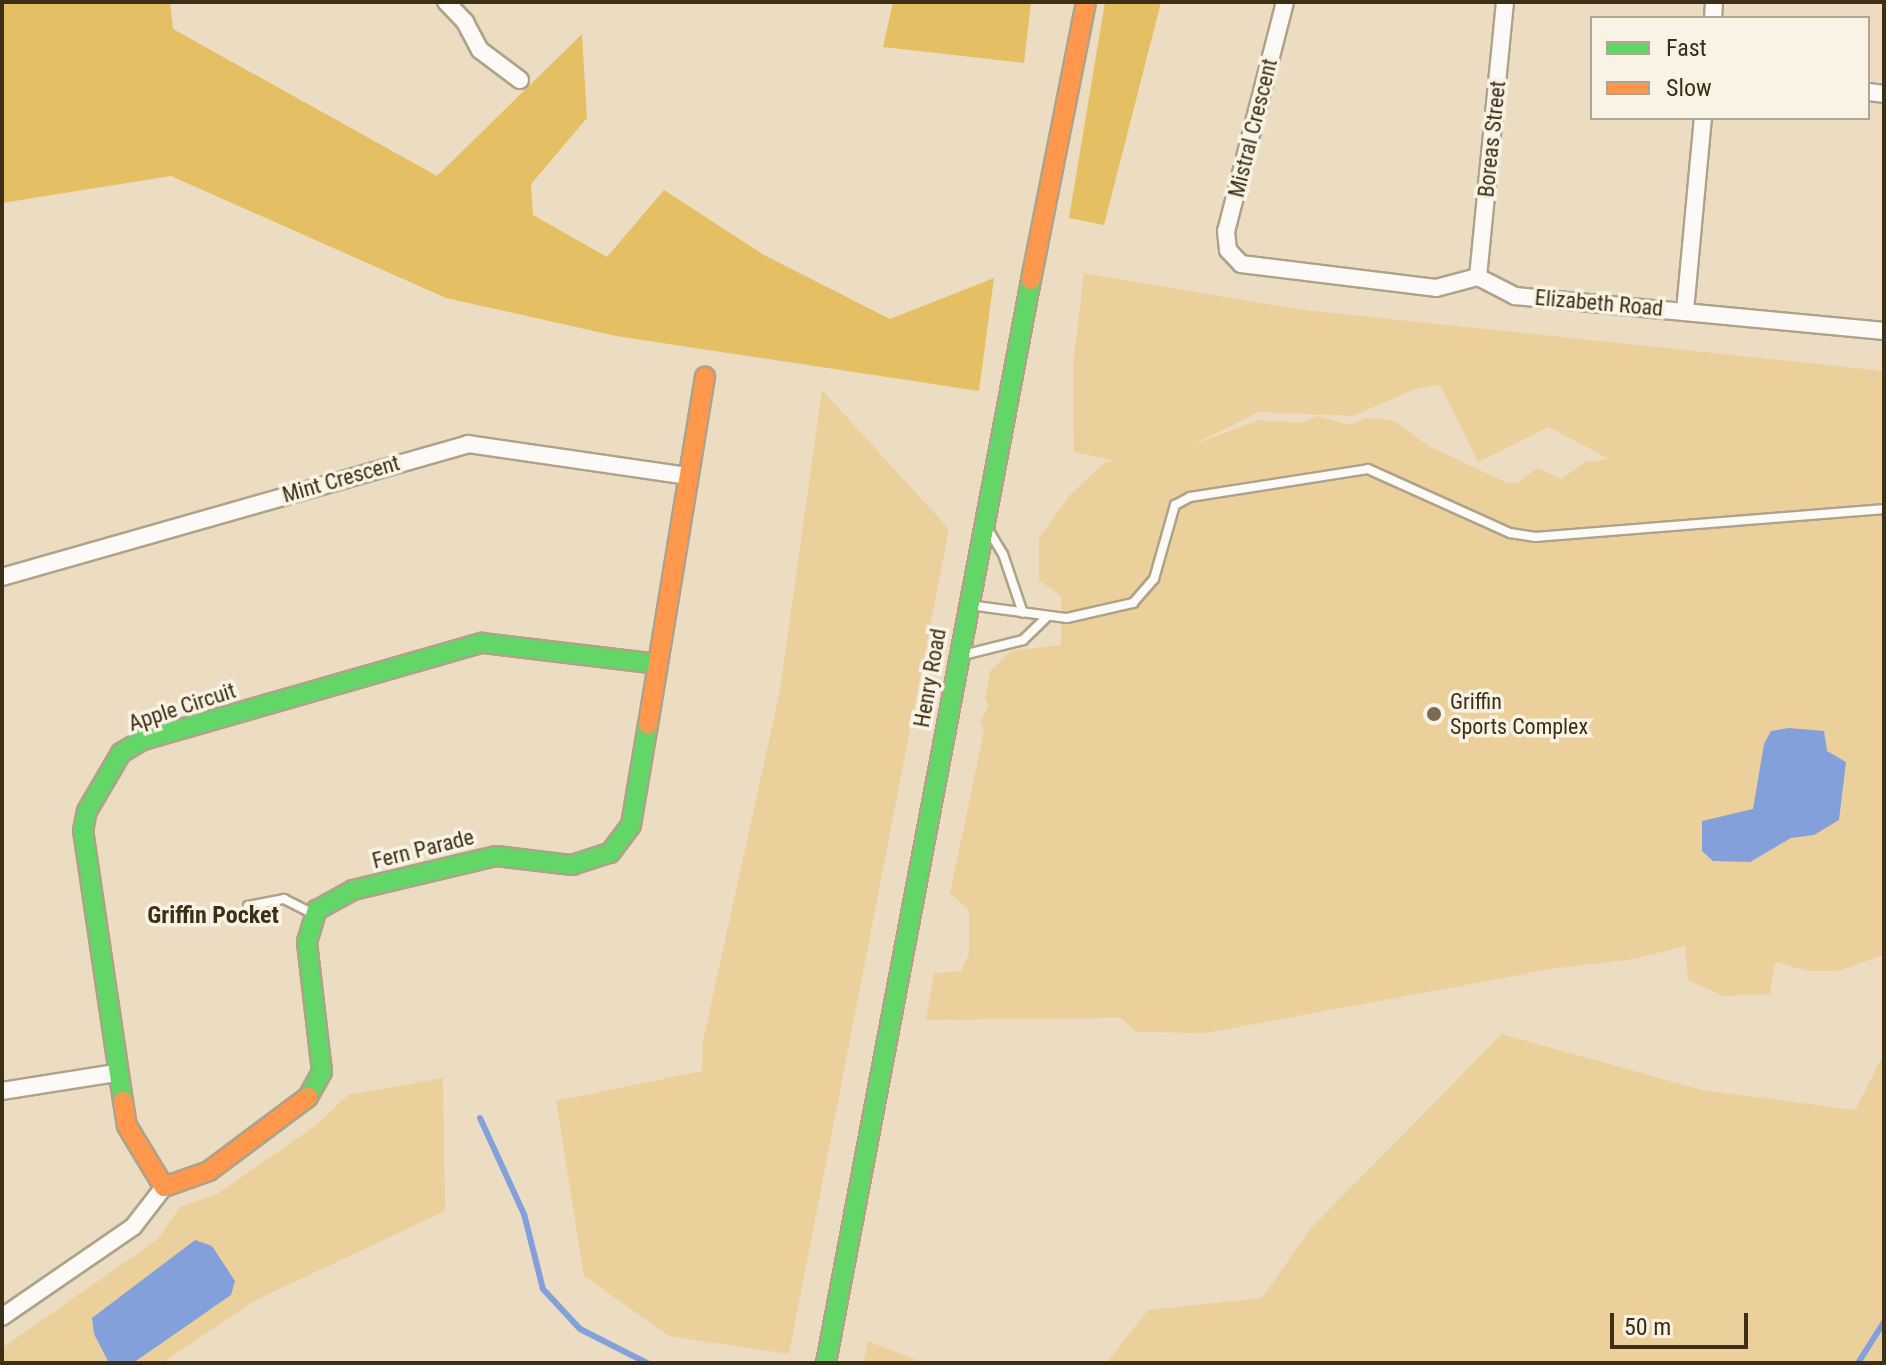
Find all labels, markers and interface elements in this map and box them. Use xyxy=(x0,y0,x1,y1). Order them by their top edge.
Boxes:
legend xyxy=(1590,16,1870,120)
text: Fast xyxy=(1666,34,1707,62)
street label: Mistral Crescent xyxy=(1223,56,1283,200)
text: Slow xyxy=(1666,74,1712,102)
street label: Boreas Street xyxy=(1473,79,1511,199)
street label: Elizabeth Road xyxy=(1534,284,1664,322)
street label: Mint Crescent xyxy=(279,450,403,508)
street label: Henry Road xyxy=(908,627,952,729)
street label: Apple Circuit xyxy=(125,677,239,737)
place label: Griffin Sports Complex xyxy=(1450,688,1588,740)
marker: Griffin Sports Complex xyxy=(1425,705,1443,723)
street label: Fern Parade xyxy=(369,824,477,874)
district label: Griffin Pocket xyxy=(147,902,279,930)
scale bar xyxy=(1614,1297,1752,1347)
text: 50 m xyxy=(1624,1313,1671,1341)

